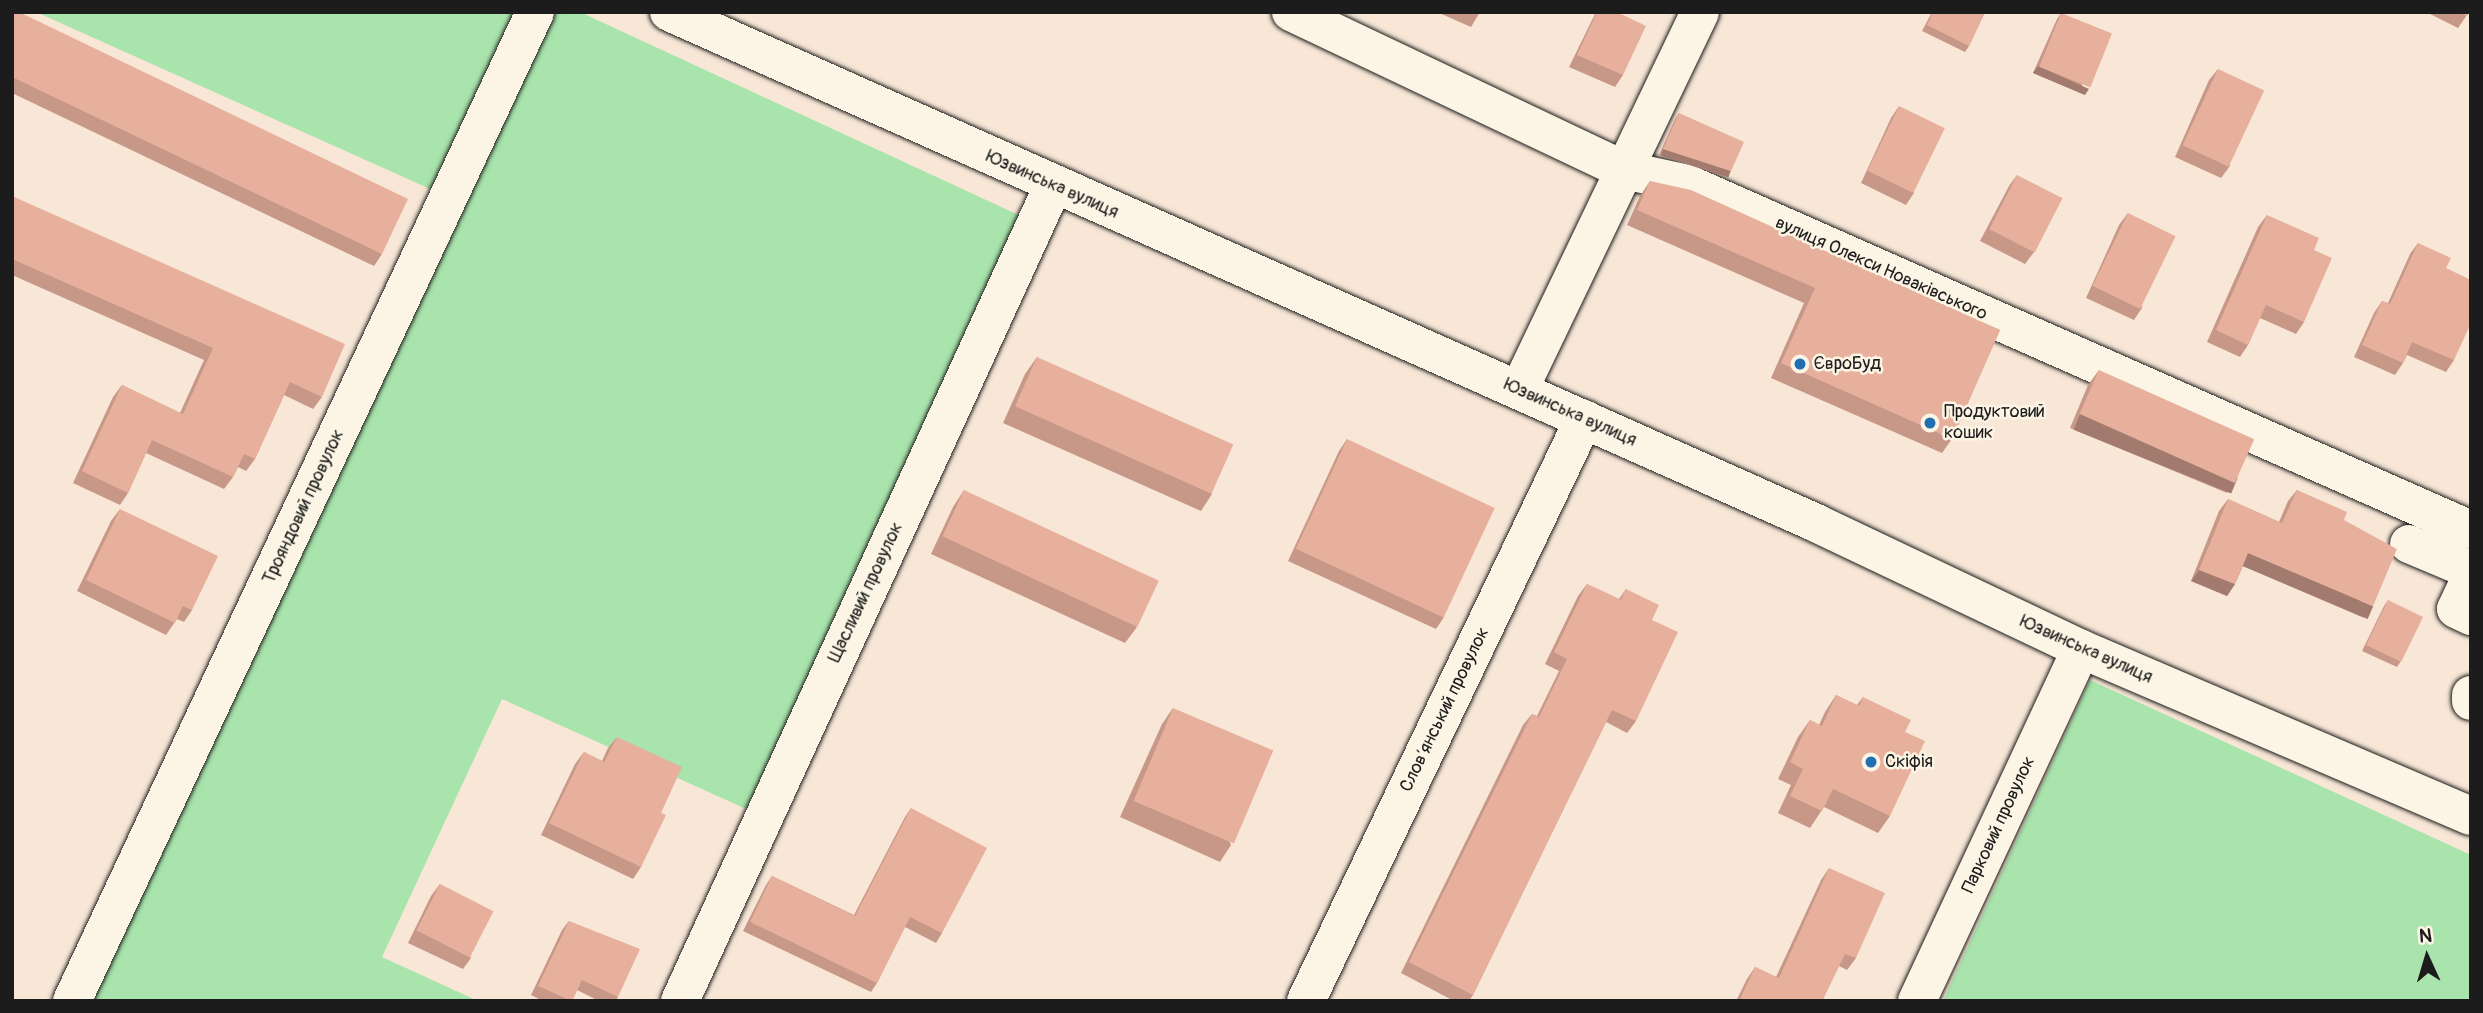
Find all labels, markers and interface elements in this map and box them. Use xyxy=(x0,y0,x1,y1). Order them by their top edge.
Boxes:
street label: Юзвинська вулиця xyxy=(982,146,1122,224)
street label: вулиця Олекси Новаківського xyxy=(1772,212,1990,326)
place label: ЄвроБуд xyxy=(1814,353,1881,375)
marker: ЄвроБуд xyxy=(1792,356,1808,372)
street label: Юзвинська вулиця xyxy=(1500,374,1640,452)
place label: Продуктовий кошик xyxy=(1944,402,2045,444)
marker: Продуктовий кошик xyxy=(1922,415,1938,431)
street label: Трояндовий провулок xyxy=(259,426,349,588)
street label: Щасливий провулок xyxy=(824,519,908,667)
street label: Юзвинська вулиця xyxy=(2016,611,2156,689)
street label: Словʼянський провулок xyxy=(1396,624,1494,796)
place label: Скіфія xyxy=(1885,751,1933,773)
street label: Парковий провулок xyxy=(1958,753,2040,897)
marker: Скіфія xyxy=(1863,754,1879,770)
north arrow xyxy=(2392,922,2462,992)
text: N xyxy=(2418,924,2433,948)

